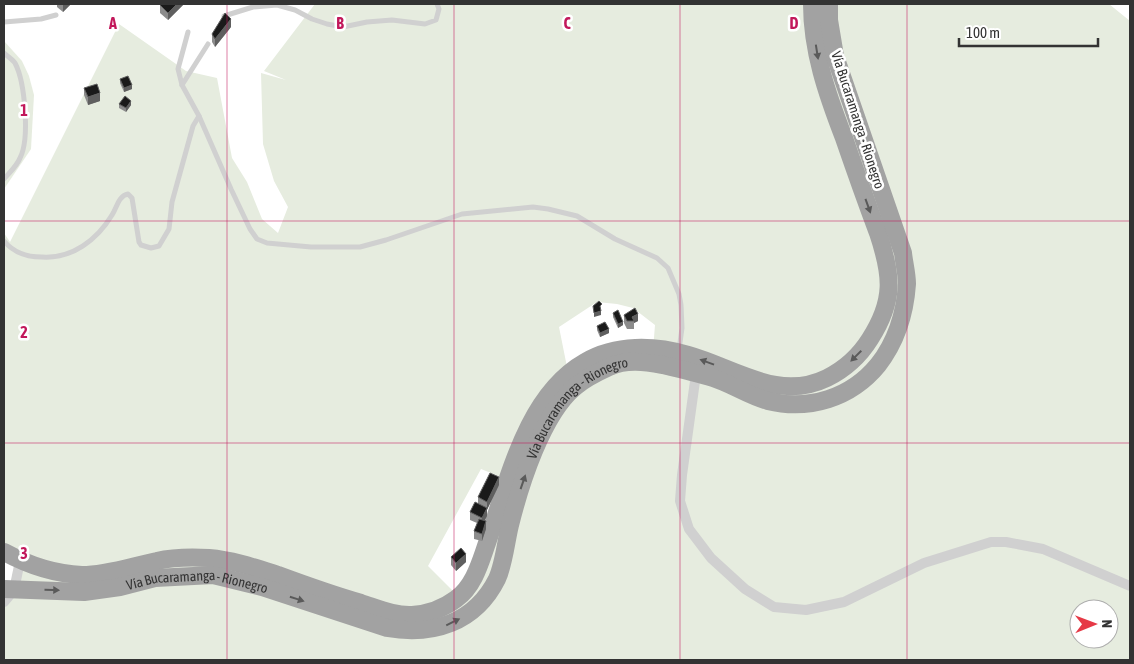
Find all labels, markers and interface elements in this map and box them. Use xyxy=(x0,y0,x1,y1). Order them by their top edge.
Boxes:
text: A xyxy=(108,14,117,32)
text: B xyxy=(336,14,344,32)
text: C xyxy=(563,14,571,32)
text: D xyxy=(790,14,799,32)
scale bar xyxy=(959,15,1098,47)
text: 100 m xyxy=(966,24,1000,41)
one-way arrow xyxy=(813,45,821,61)
street label: Vía Bucaramanga - Rionegro xyxy=(828,49,888,191)
text: 1 xyxy=(20,101,28,119)
one-way arrow xyxy=(864,199,872,214)
text: 2 xyxy=(20,323,28,341)
one-way arrow xyxy=(851,350,863,362)
street label: Vía Bucaramanga - Rionegro xyxy=(523,354,629,461)
one-way arrow xyxy=(700,357,715,365)
one-way arrow xyxy=(520,475,527,490)
text: 3 xyxy=(20,544,28,562)
street label: Vía Bucaramanga - Rionegro xyxy=(124,567,270,596)
one-way arrow xyxy=(45,587,61,595)
one-way arrow xyxy=(290,595,305,603)
north arrow xyxy=(1069,599,1119,649)
one-way arrow xyxy=(446,617,460,625)
text: N xyxy=(1099,620,1115,628)

